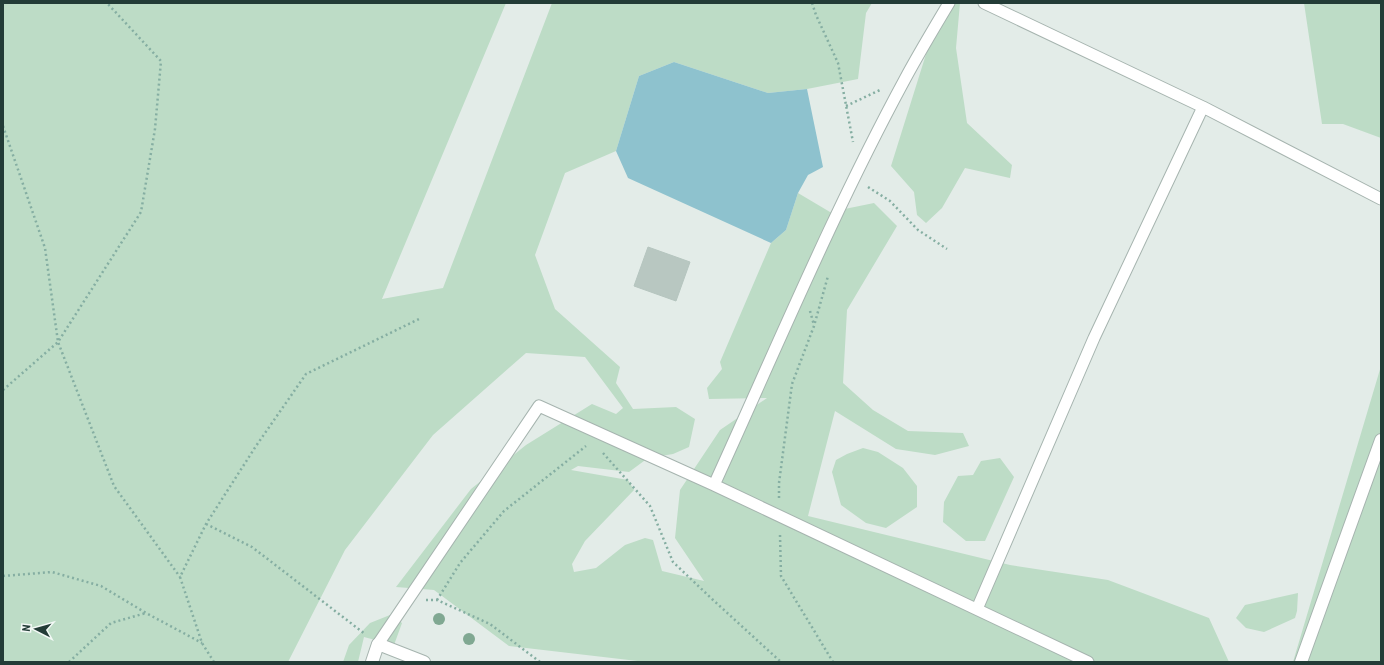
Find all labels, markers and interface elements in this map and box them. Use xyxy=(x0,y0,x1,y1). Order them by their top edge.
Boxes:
north arrow xyxy=(16,609,56,649)
text: N xyxy=(20,624,33,632)

